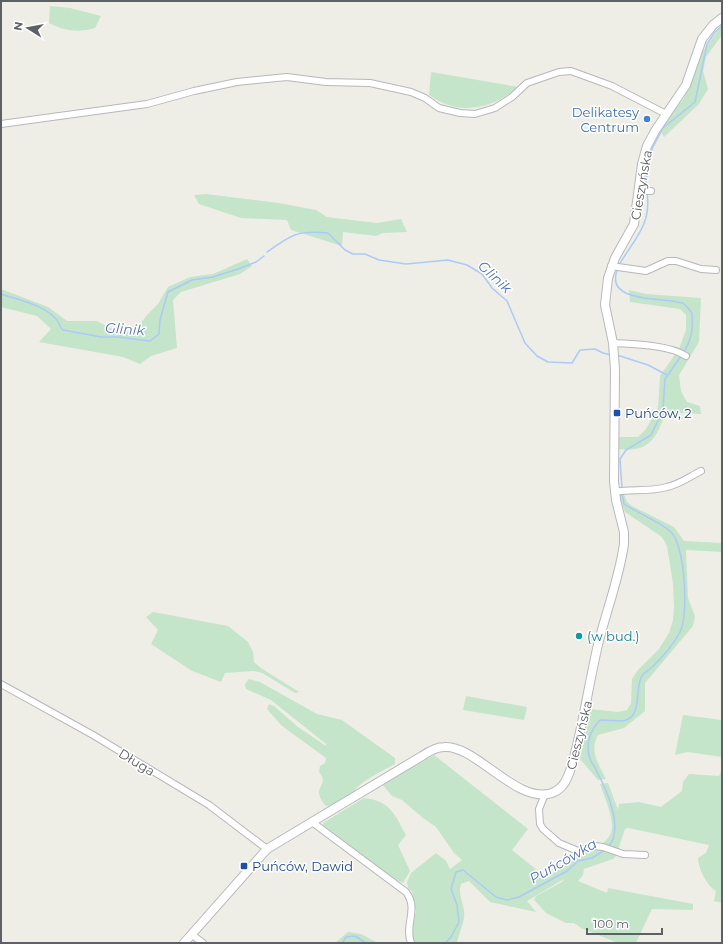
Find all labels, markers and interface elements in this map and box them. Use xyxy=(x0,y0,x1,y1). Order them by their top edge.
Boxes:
north arrow xyxy=(8,8,48,48)
text: N xyxy=(10,20,26,32)
place label: Delikatesy Centrum xyxy=(572,104,640,135)
marker: Delikatesy Centrum xyxy=(642,114,652,124)
street label: Cieszyńska xyxy=(627,149,655,221)
water label: Glinik xyxy=(474,257,516,298)
water label: Glinik xyxy=(104,319,146,339)
place label: Puńców, 2 xyxy=(625,405,692,421)
marker: Puńców, 2 xyxy=(612,408,622,418)
place label: (w bud.) xyxy=(587,628,640,644)
marker: (w bud.) xyxy=(574,631,584,641)
street label: Cieszyńska xyxy=(563,699,595,771)
street label: Długa xyxy=(116,745,158,779)
water label: Puńcówka xyxy=(526,834,600,888)
place label: Puńców, Dawid xyxy=(252,858,353,874)
marker: Puńców, Dawid xyxy=(239,861,249,871)
scale bar xyxy=(587,910,662,936)
text: 100 m xyxy=(593,916,629,931)

